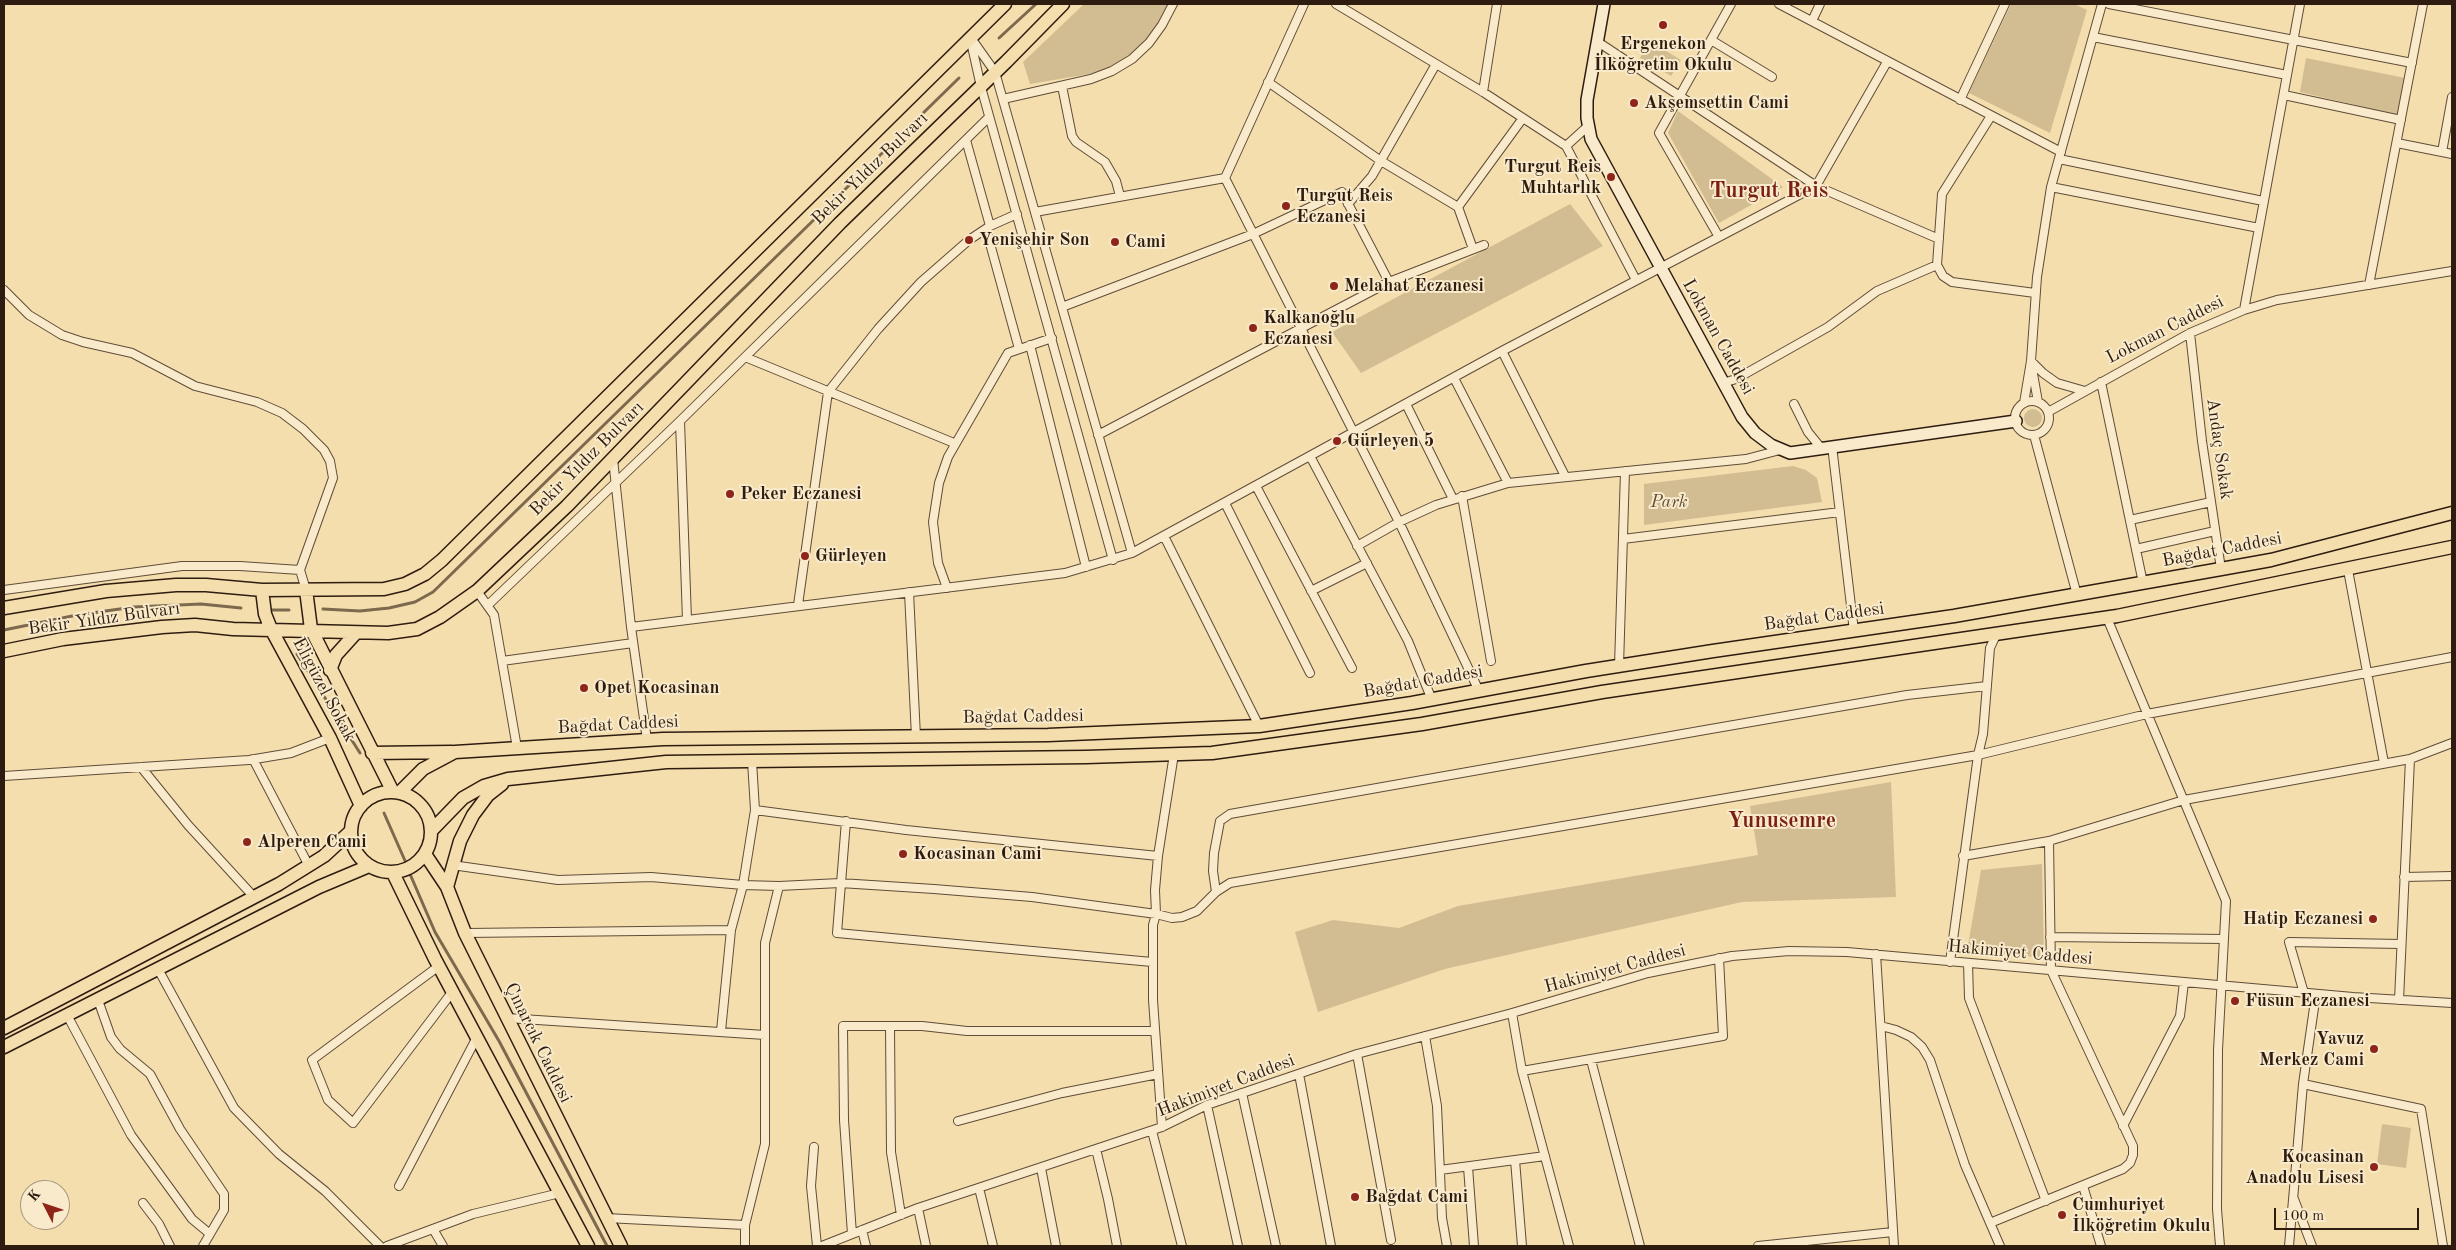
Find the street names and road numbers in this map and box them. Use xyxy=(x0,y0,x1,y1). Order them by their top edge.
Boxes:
street label: Bekir Yıldız Bulvarı xyxy=(807,108,933,230)
street label: Lokman Caddesi xyxy=(1677,275,1759,399)
street label: Lokman Caddesi xyxy=(2103,291,2227,369)
street label: Bekir Yıldız Bulvarı xyxy=(525,397,649,521)
street label: Andaç Sokak xyxy=(2201,397,2237,501)
street label: Bağdat Caddesi xyxy=(2160,528,2284,572)
street label: Bekir Yıldız Bulvarı xyxy=(27,598,181,640)
street label: Bağdat Caddesi xyxy=(1762,598,1886,636)
street label: Eligüzel Sokak xyxy=(287,634,361,746)
street label: Bağdat Caddesi xyxy=(1361,661,1485,703)
street label: Bağdat Caddesi xyxy=(962,705,1084,729)
street label: Bağdat Caddesi xyxy=(557,711,679,739)
street label: Hakimiyet Caddesi xyxy=(1947,936,2093,970)
street label: Hakimiyet Caddesi xyxy=(1542,940,1688,998)
street label: Çınarcık Caddesi xyxy=(500,980,576,1106)
street label: Hakimiyet Caddesi xyxy=(1154,1050,1298,1122)

